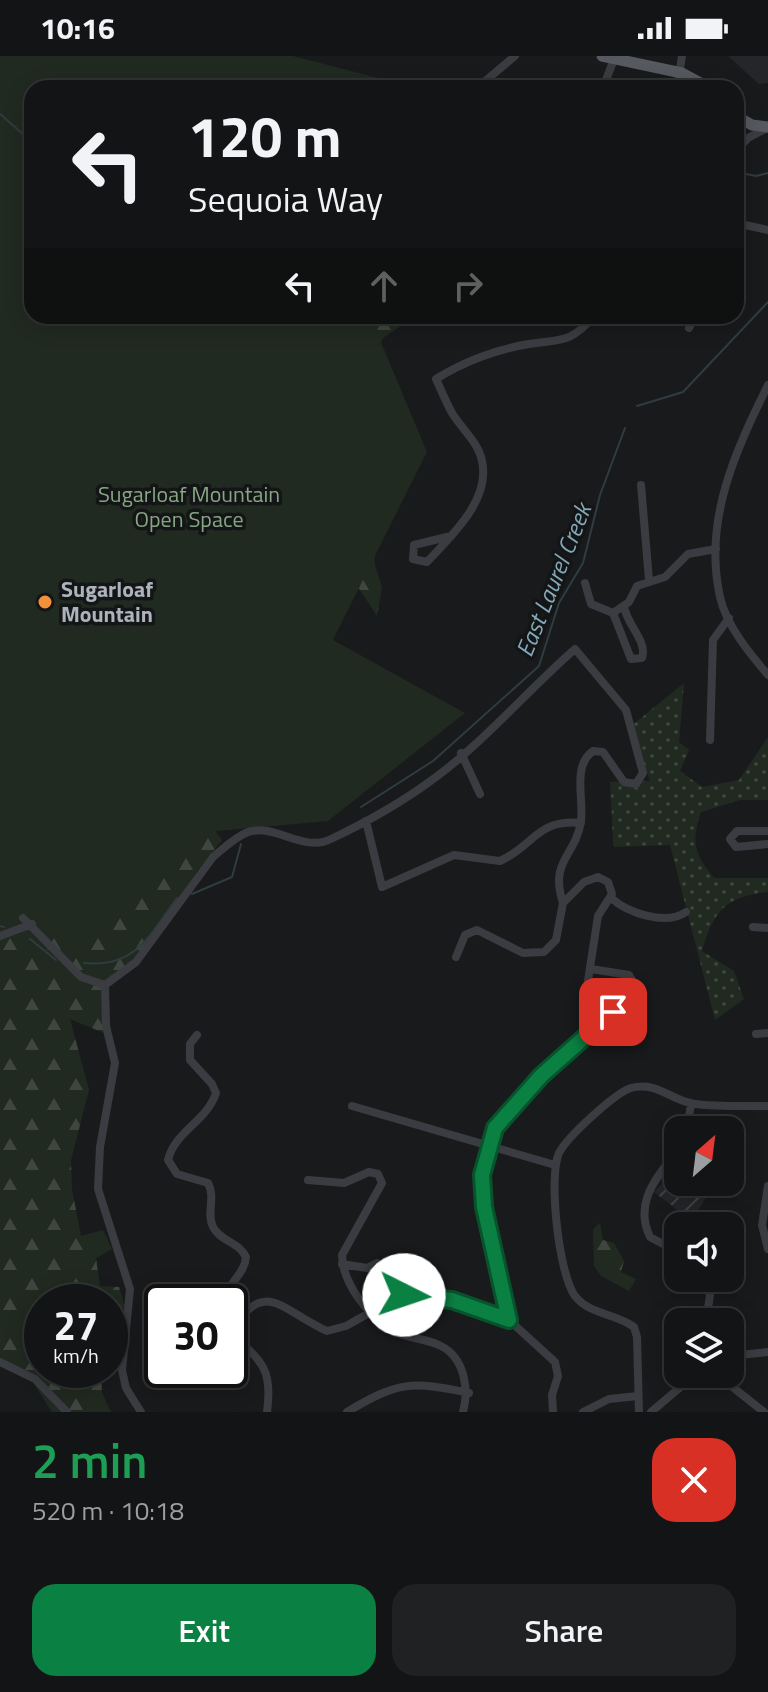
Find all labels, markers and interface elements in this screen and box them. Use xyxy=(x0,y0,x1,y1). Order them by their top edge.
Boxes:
text: 10:16 xyxy=(40,5,115,51)
text: 120 m xyxy=(188,94,341,179)
icon: left xyxy=(56,112,160,216)
text: Sequoia Way xyxy=(188,171,383,226)
icon: left xyxy=(278,264,322,308)
icon: ahead xyxy=(362,264,406,308)
icon: right xyxy=(446,264,490,308)
park label: Sugarloaf Mountain Open Space xyxy=(98,477,280,536)
water label: East Laurel Creek xyxy=(506,495,601,662)
place label: Sugarloaf Mountain xyxy=(61,572,153,631)
marker: Sugarloaf Mountain xyxy=(36,593,54,611)
pin xyxy=(579,978,647,1046)
icon: arrive xyxy=(591,990,635,1034)
north arrow xyxy=(664,1116,744,1196)
map controls xyxy=(664,1116,744,1388)
button: sound xyxy=(664,1212,744,1292)
position arrow xyxy=(362,1253,446,1337)
speed limit sign: 30 xyxy=(144,1284,248,1388)
text: 27 xyxy=(54,1295,98,1356)
button: layers xyxy=(664,1308,744,1388)
text: km/h xyxy=(53,1340,99,1371)
text: 2 min xyxy=(32,1424,147,1497)
button: close xyxy=(652,1438,736,1522)
text: 520 m · 10:18 xyxy=(32,1491,184,1530)
button: Exit xyxy=(32,1584,376,1676)
button: Share xyxy=(392,1584,736,1676)

